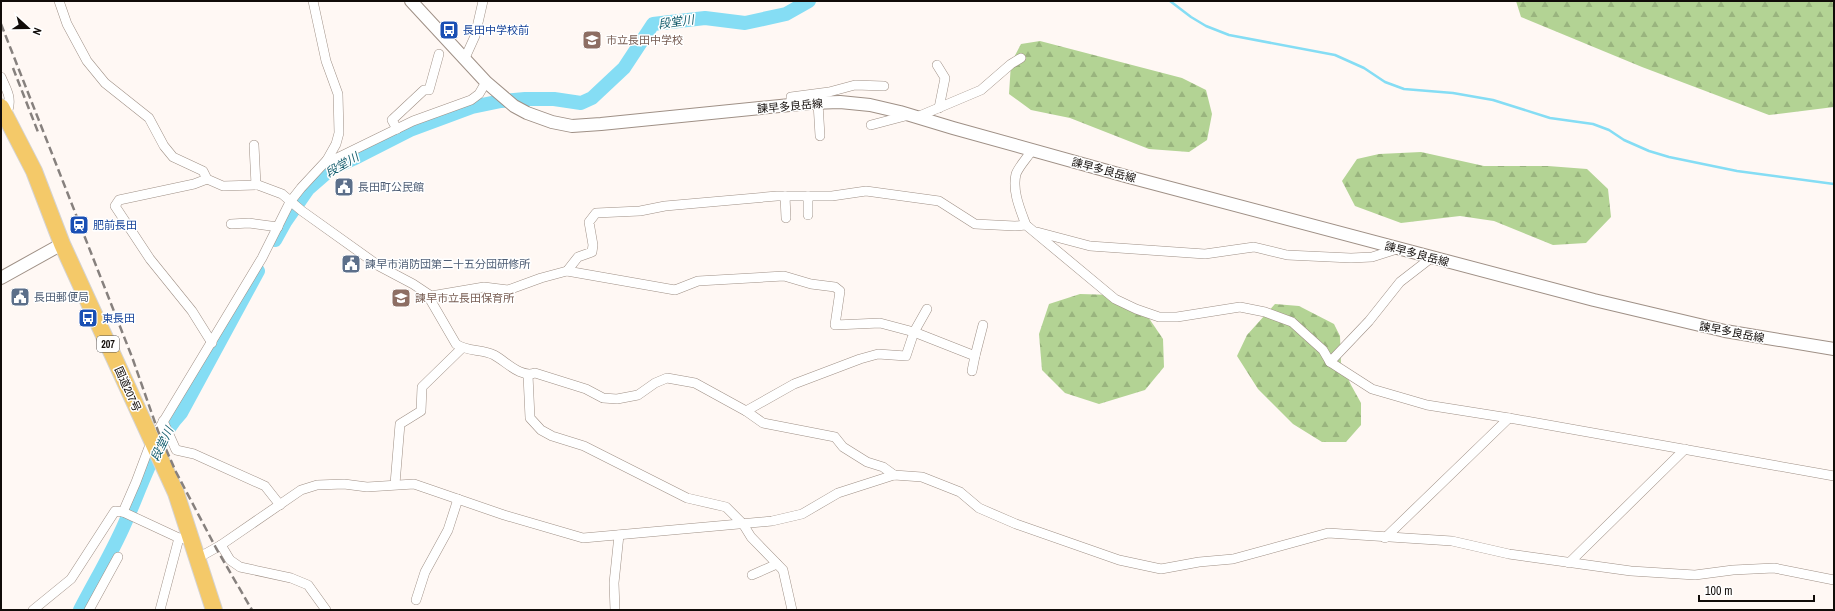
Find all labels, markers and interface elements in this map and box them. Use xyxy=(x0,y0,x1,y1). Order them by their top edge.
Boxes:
north arrow xyxy=(8,8,48,48)
water label: 段堂川 xyxy=(657,11,697,32)
bus stop icon: 長田中学校前 xyxy=(438,19,460,41)
place label: 長田中学校前 xyxy=(463,23,529,37)
text: N xyxy=(30,26,45,37)
school or university icon: 市立長田中学校 xyxy=(581,29,603,51)
place label: 市立長田中学校 xyxy=(606,33,683,47)
street label: 諫早多良岳線 xyxy=(757,96,823,116)
water label: 段堂川 xyxy=(322,148,363,181)
street label: 諫早多良岳線 xyxy=(1070,155,1138,185)
public building icon: 長田町公民館 xyxy=(333,176,355,198)
place label: 長田町公民館 xyxy=(358,180,424,194)
station icon: 肥前長田 xyxy=(68,214,90,236)
place label: 肥前長田 xyxy=(93,218,137,232)
street label: 諫早多良岳線 xyxy=(1383,239,1451,269)
public building icon: 諫早市消防団第二十五分団研修所 xyxy=(340,253,362,275)
place label: 諫早市消防団第二十五分団研修所 xyxy=(365,257,531,271)
public building icon: 長田郵便局 xyxy=(9,286,31,308)
school or university icon: 諫早市立長田保育所 xyxy=(390,287,412,309)
place label: 長田郵便局 xyxy=(34,290,89,304)
place label: 諫早市立長田保育所 xyxy=(415,291,515,305)
bus stop icon: 東長田 xyxy=(77,307,99,329)
place label: 東長田 xyxy=(102,311,135,325)
street label: 諫早多良岳線 xyxy=(1698,319,1766,345)
road number: 207 xyxy=(97,336,119,352)
street label: 国道207号 xyxy=(112,364,144,414)
water label: 段堂川 xyxy=(147,423,178,464)
scale bar xyxy=(1699,577,1814,603)
text: 100 m xyxy=(1705,583,1732,599)

